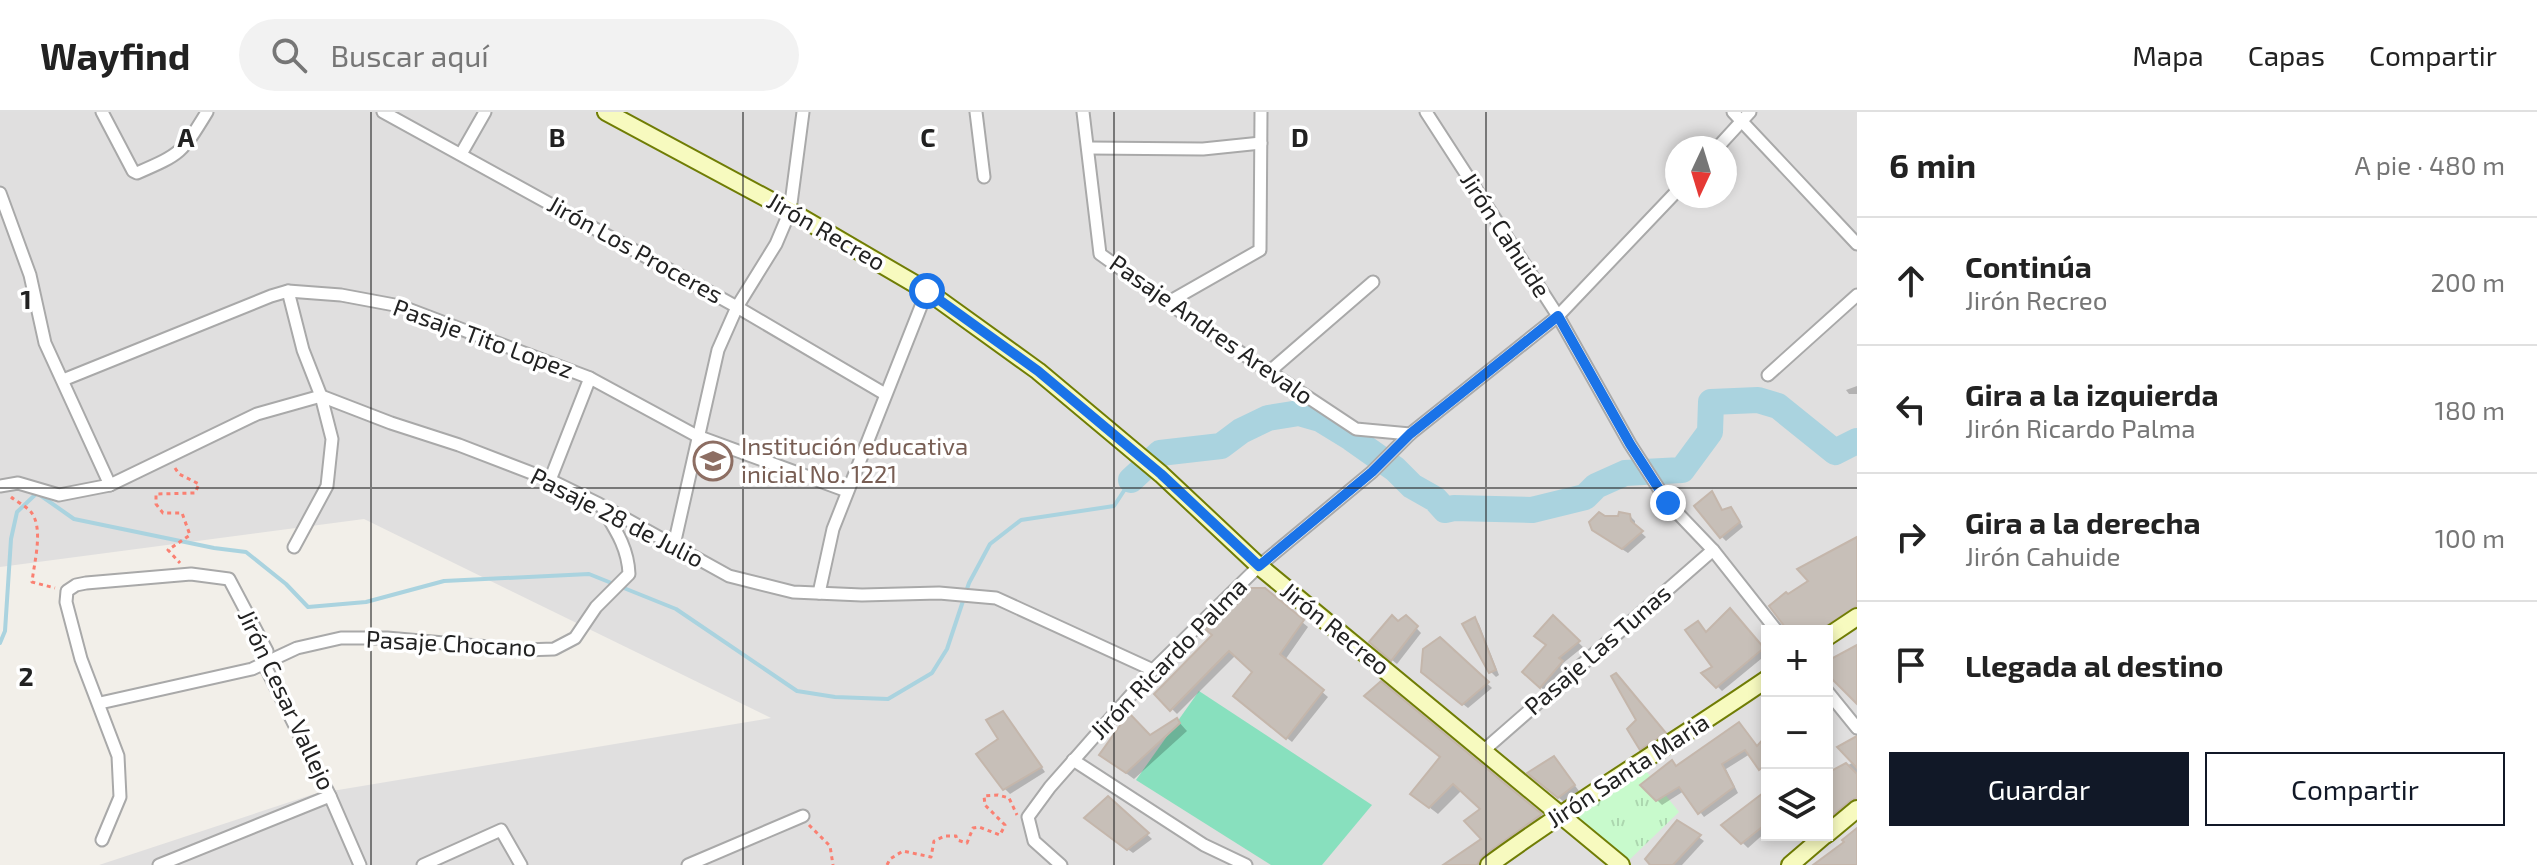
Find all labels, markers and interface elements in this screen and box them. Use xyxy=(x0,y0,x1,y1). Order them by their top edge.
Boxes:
search box xyxy=(239,19,799,91)
text: Wayfind xyxy=(40,32,191,78)
icon: search xyxy=(267,33,311,77)
text: Buscar aquí xyxy=(331,37,489,73)
text: Mapa xyxy=(2132,38,2204,72)
text: Capas xyxy=(2248,38,2325,72)
text: Compartir xyxy=(2369,38,2497,72)
text: A xyxy=(178,121,195,152)
text: B xyxy=(549,121,565,152)
text: C xyxy=(920,121,936,152)
text: D xyxy=(1291,121,1309,152)
north arrow xyxy=(1665,136,1737,208)
text: 6 min xyxy=(1889,144,1976,185)
text: A pie · 480 m xyxy=(2354,149,2505,180)
street label: Jirón Cahuide xyxy=(1455,166,1557,302)
street label: Jirón Recreo xyxy=(763,185,891,276)
street label: Jirón Los Proceres xyxy=(543,189,728,309)
street label: Pasaje Andres Arevalo xyxy=(1105,248,1319,410)
text: Continúa xyxy=(1965,248,2092,284)
icon: ahead xyxy=(1889,259,1933,303)
text: 200 m xyxy=(2430,266,2505,297)
route start xyxy=(909,273,945,309)
text: 1 xyxy=(20,283,32,314)
text: Jirón Recreo xyxy=(1965,284,2107,315)
street label: Pasaje Tito Lopez xyxy=(390,292,577,384)
text: Gira a la izquierda xyxy=(1965,376,2219,412)
icon: left xyxy=(1889,387,1933,431)
text: 180 m xyxy=(2435,394,2505,425)
text: Jirón Ricardo Palma xyxy=(1965,412,2195,443)
place label: Institución educativa inicial No. 1221 xyxy=(741,431,968,488)
school or university icon: Institución educativa inicial No. 1221 xyxy=(692,440,734,482)
street label: Pasaje 28 de Julio xyxy=(526,461,709,573)
route end xyxy=(1650,485,1686,521)
text: Gira a la derecha xyxy=(1965,504,2201,540)
icon: right xyxy=(1889,515,1933,559)
text: 100 m xyxy=(2435,522,2505,553)
text: Jirón Cahuide xyxy=(1965,540,2120,571)
street label: Jirón Ricardo Palma xyxy=(1084,571,1252,745)
street label: Jirón Recreo xyxy=(1276,575,1396,680)
street label: Pasaje Las Tunas xyxy=(1518,578,1676,720)
street label: Jirón Cesar Vallejo xyxy=(233,604,342,794)
street label: Pasaje Chocano xyxy=(365,624,537,661)
map controls xyxy=(1761,625,1833,841)
button: + xyxy=(1761,625,1833,697)
icon: arrive xyxy=(1889,643,1933,687)
text: Llegada al destino xyxy=(1965,647,2224,683)
text: 2 xyxy=(18,660,34,691)
button: − xyxy=(1761,697,1833,769)
street label: Jirón Santa Maria xyxy=(1541,706,1714,833)
button: Guardar xyxy=(1889,752,2189,826)
button: Compartir xyxy=(2205,752,2505,826)
button: layers xyxy=(1761,769,1833,841)

